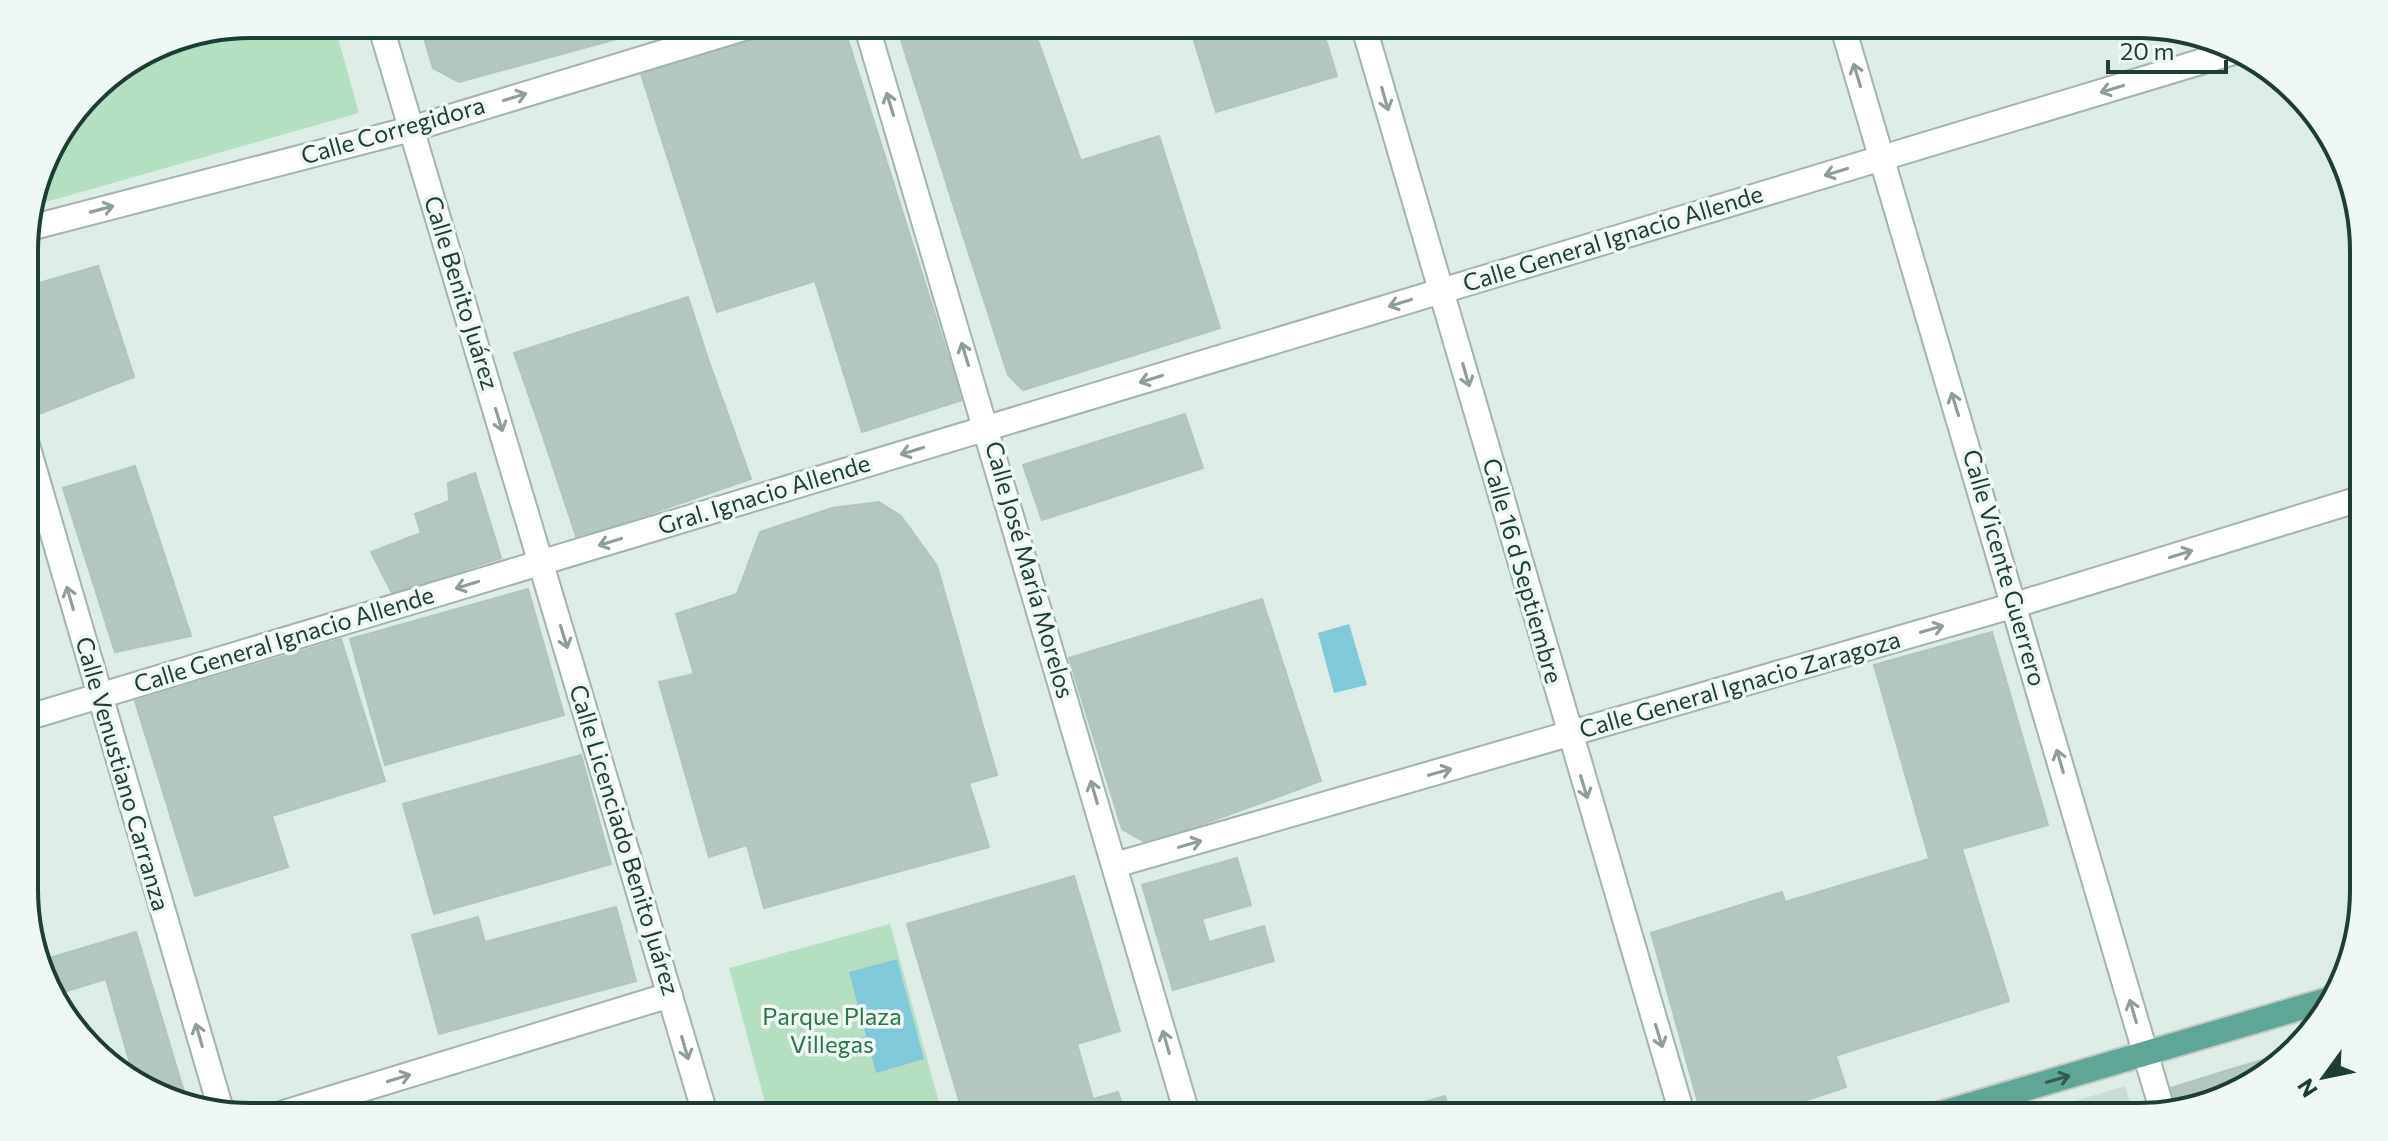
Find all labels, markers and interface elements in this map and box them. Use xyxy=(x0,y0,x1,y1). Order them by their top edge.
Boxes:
scale bar xyxy=(2108,24,2226,74)
text: 20 m xyxy=(2120,36,2174,65)
one-way arrow xyxy=(1849,62,1864,88)
one-way arrow xyxy=(2100,83,2125,97)
one-way arrow xyxy=(1378,85,1393,111)
street label: Calle Corregidora xyxy=(297,89,488,170)
one-way arrow xyxy=(502,89,527,103)
one-way arrow xyxy=(882,92,897,118)
one-way arrow xyxy=(1824,165,1850,180)
street label: Calle General Ignacio Allende xyxy=(1459,178,1766,297)
street label: Calle Benito Juárez xyxy=(419,192,506,393)
one-way arrow xyxy=(88,201,114,216)
one-way arrow xyxy=(1387,296,1413,311)
one-way arrow xyxy=(957,341,972,367)
one-way arrow xyxy=(1459,362,1474,388)
one-way arrow xyxy=(1138,372,1164,387)
one-way arrow xyxy=(1947,392,1962,418)
one-way arrow xyxy=(492,407,507,433)
street label: Calle José María Morelos xyxy=(980,438,1081,701)
one-way arrow xyxy=(900,444,926,459)
street label: Calle Vicente Guerrero xyxy=(1958,446,2053,689)
street label: Gral. Ignacio Allende xyxy=(654,447,873,540)
street label: Calle 16 d Septiembre xyxy=(1477,455,1569,686)
one-way arrow xyxy=(597,535,623,550)
one-way arrow xyxy=(2168,546,2193,560)
street label: Calle General Ignacio Allende xyxy=(130,579,437,698)
one-way arrow xyxy=(455,579,480,593)
one-way arrow xyxy=(62,585,77,611)
one-way arrow xyxy=(1919,621,1945,636)
one-way arrow xyxy=(557,624,572,650)
street label: Calle General Ignacio Zaragoza xyxy=(1576,624,1904,743)
street label: Calle Venustiano Carranza xyxy=(70,633,177,914)
street label: Calle Licenciado Benito Juárez xyxy=(564,681,687,998)
one-way arrow xyxy=(2052,749,2067,775)
one-way arrow xyxy=(1427,764,1453,779)
one-way arrow xyxy=(1577,773,1592,799)
one-way arrow xyxy=(1086,780,1101,806)
one-way arrow xyxy=(1177,835,1203,850)
one-way arrow xyxy=(2125,999,2140,1025)
park label: Parque Plaza Villegas xyxy=(762,1001,902,1058)
one-way arrow xyxy=(1652,1022,1667,1048)
one-way arrow xyxy=(191,1023,206,1049)
one-way arrow xyxy=(1158,1029,1173,1055)
one-way arrow xyxy=(678,1034,693,1060)
north arrow xyxy=(2284,1037,2364,1117)
one-way arrow xyxy=(386,1070,411,1084)
one-way arrow xyxy=(2044,1071,2070,1086)
text: N xyxy=(2291,1074,2323,1102)

